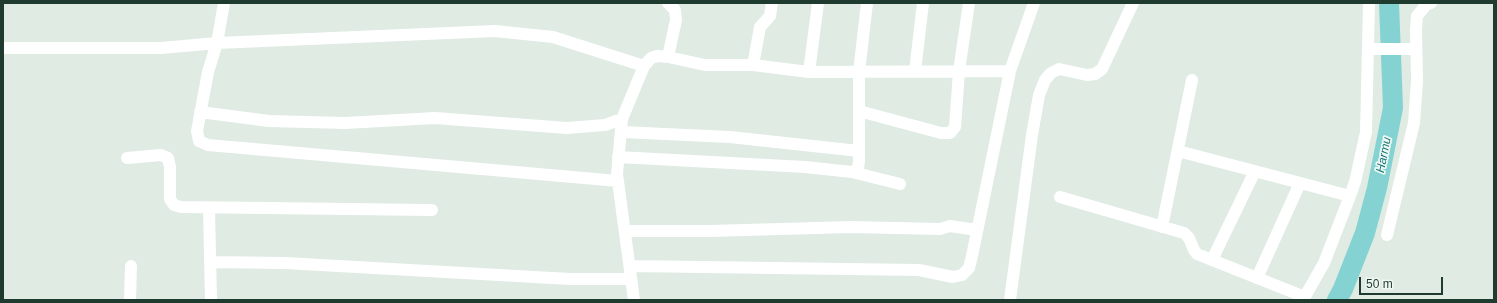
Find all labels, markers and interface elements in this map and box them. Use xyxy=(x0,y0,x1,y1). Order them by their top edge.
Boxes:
water label: Harmu xyxy=(1373,136,1395,174)
scale bar xyxy=(1361,269,1445,295)
text: 50 m xyxy=(1366,277,1393,291)

